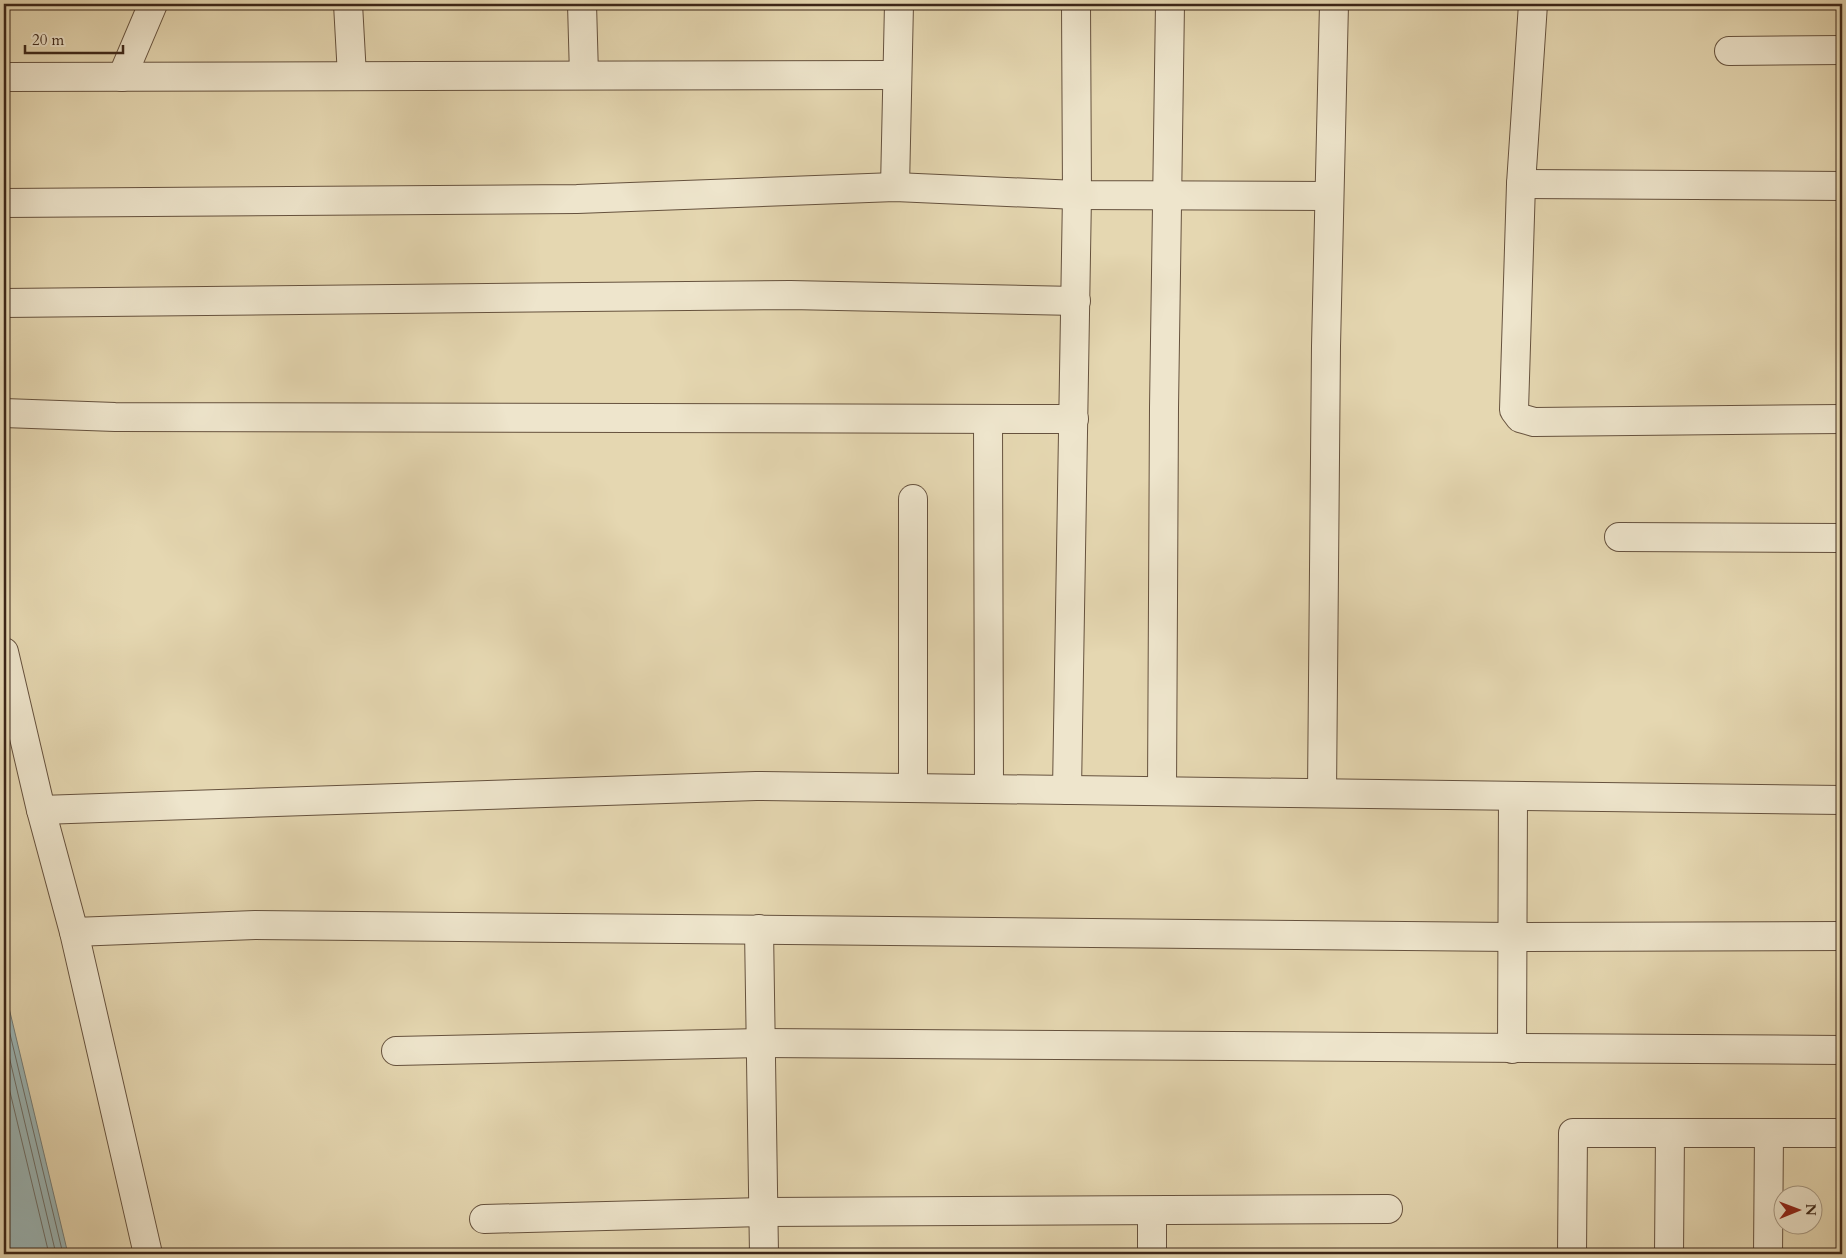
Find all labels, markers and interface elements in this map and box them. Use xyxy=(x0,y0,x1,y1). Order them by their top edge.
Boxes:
scale bar xyxy=(25,22,122,54)
text: 20 m xyxy=(32,30,64,50)
north arrow xyxy=(1774,1186,1824,1236)
text: N xyxy=(1801,1204,1820,1216)

